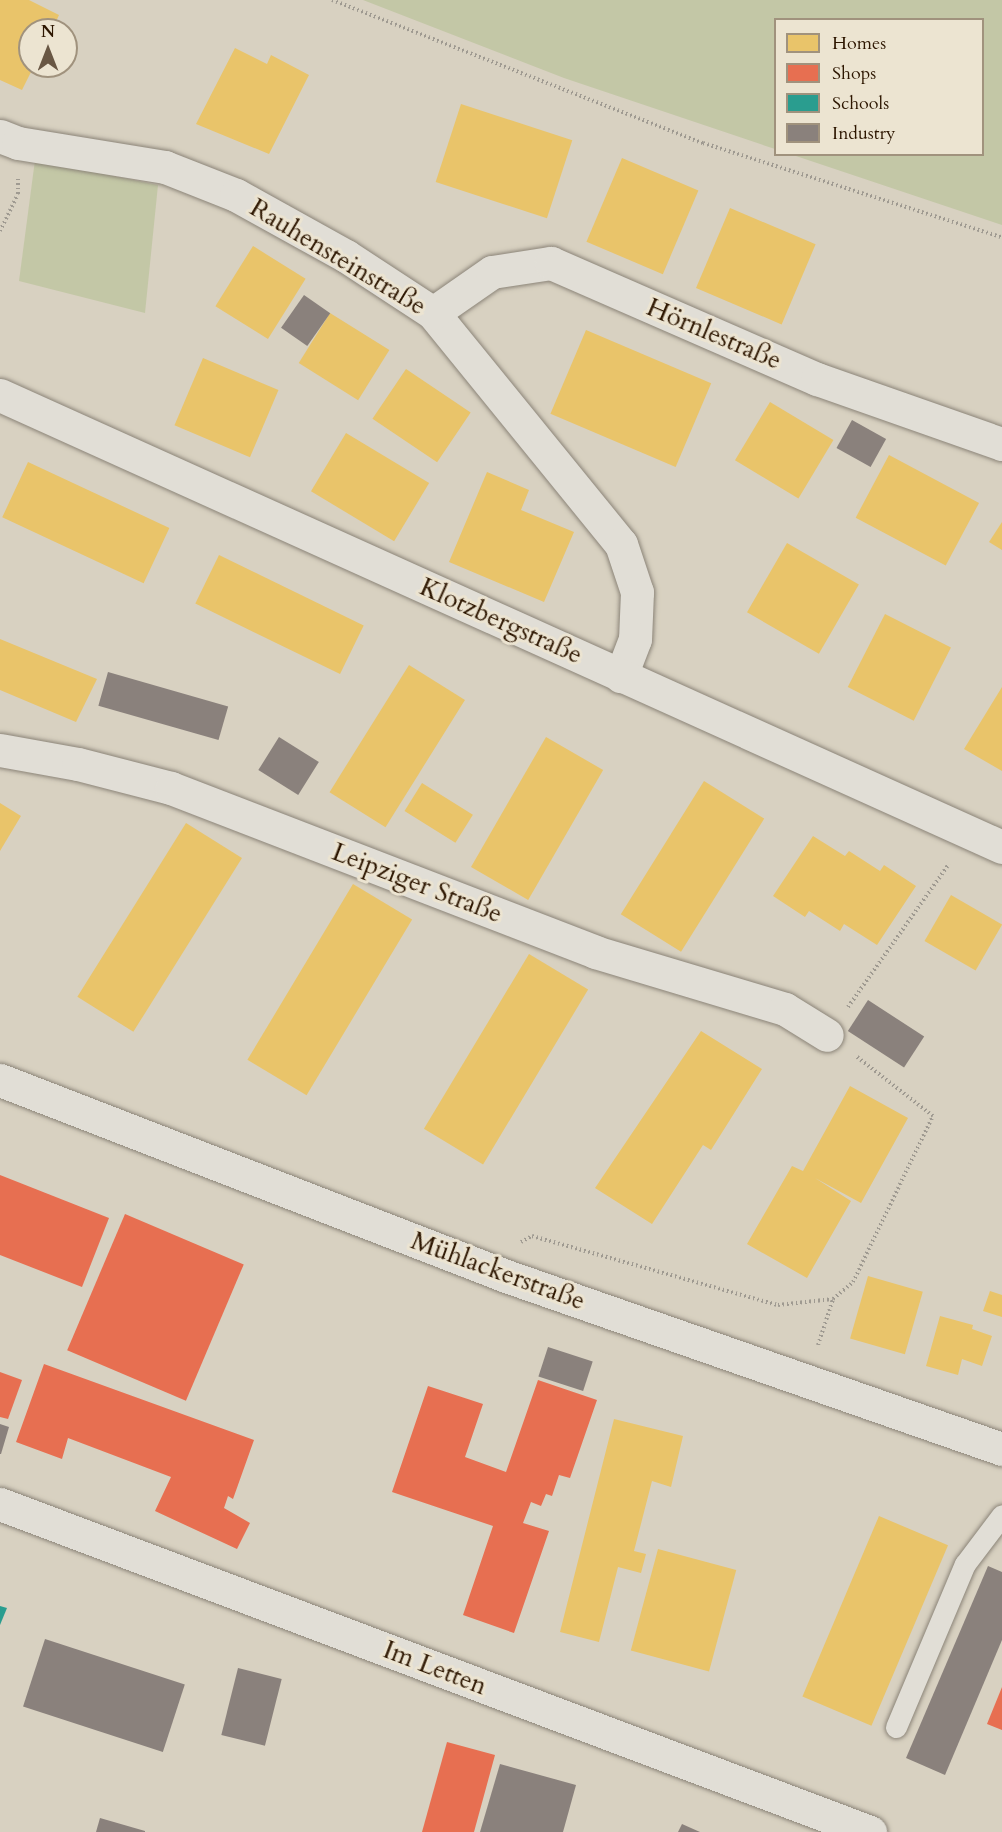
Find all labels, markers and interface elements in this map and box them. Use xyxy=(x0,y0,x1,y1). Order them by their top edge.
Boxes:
north arrow xyxy=(18,18,78,78)
legend xyxy=(774,18,984,156)
text: N xyxy=(41,21,55,43)
text: Homes xyxy=(832,31,886,56)
text: Shops xyxy=(832,61,876,86)
text: Schools xyxy=(832,91,889,116)
text: Industry xyxy=(832,121,896,146)
street label: Rauhensteinstraße xyxy=(244,192,432,322)
street label: Hörnlestraße xyxy=(642,292,786,376)
street label: Klotzbergstraße xyxy=(415,571,587,671)
street label: Leipziger Straße xyxy=(328,836,506,930)
street label: Mühlackerstraße xyxy=(407,1225,589,1317)
street label: Im Letten xyxy=(379,1634,491,1702)

